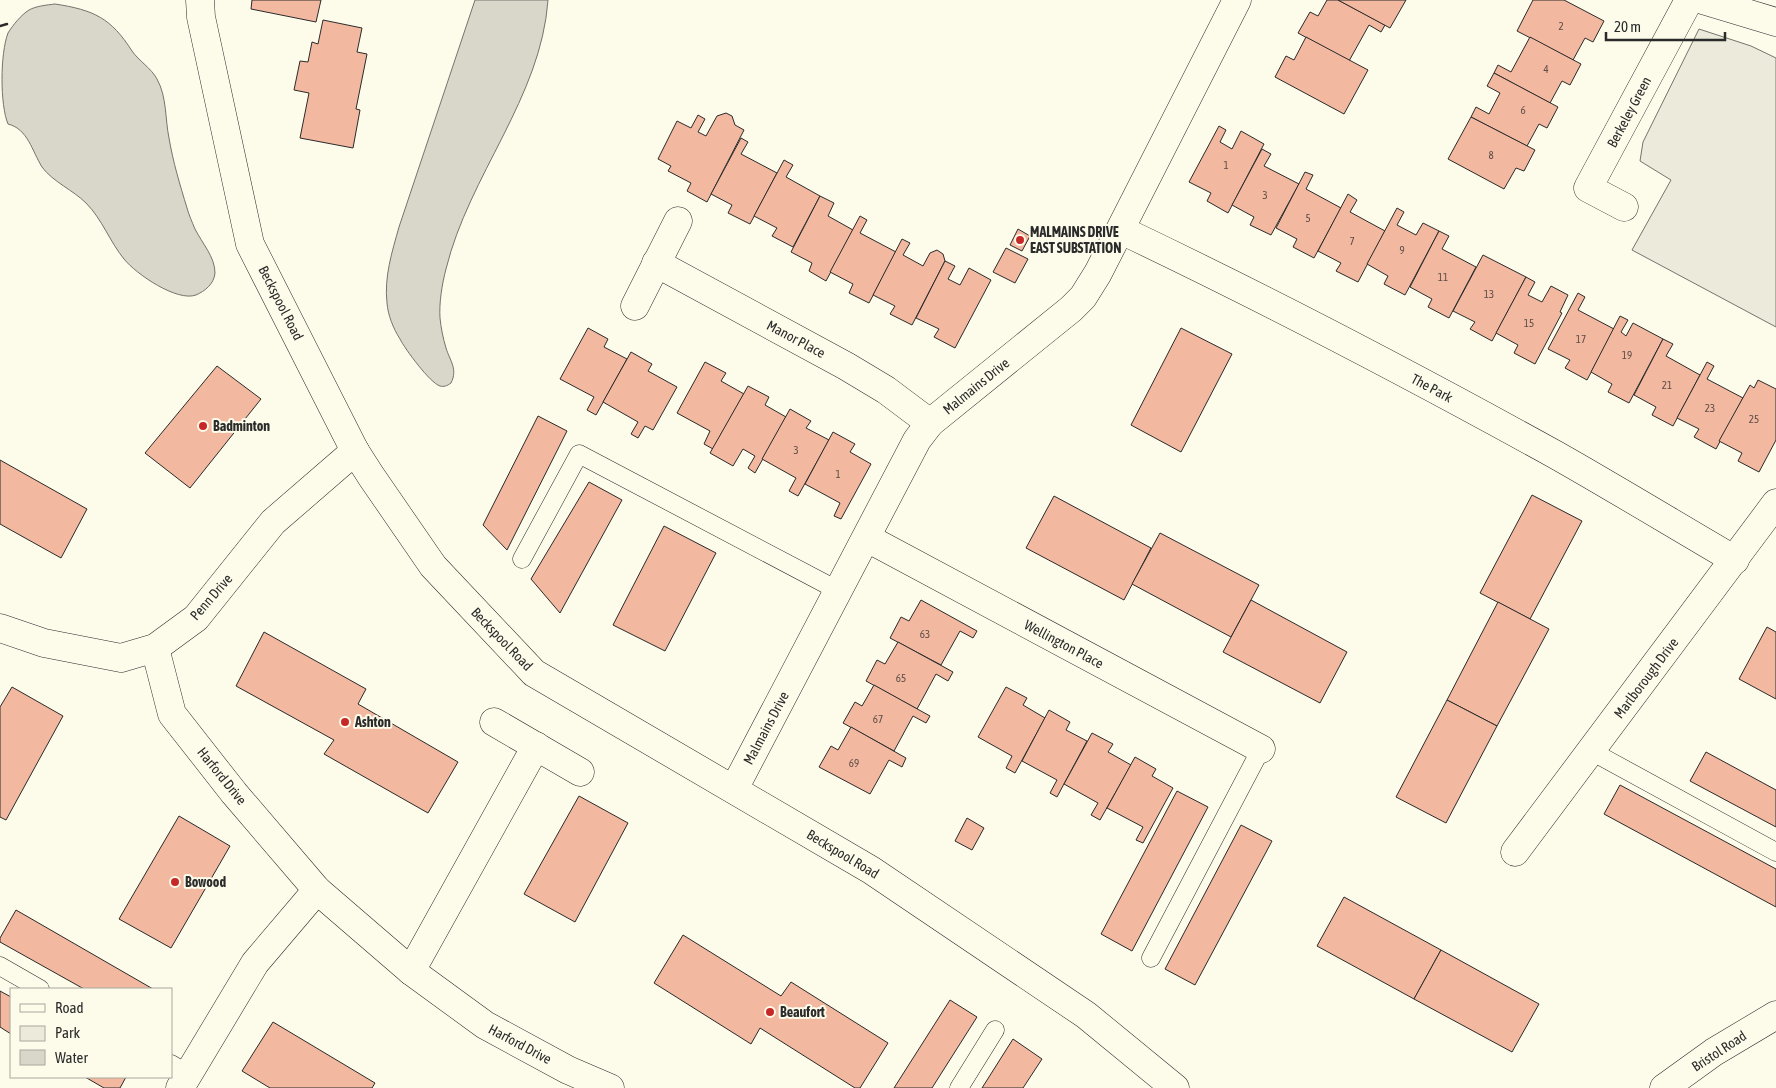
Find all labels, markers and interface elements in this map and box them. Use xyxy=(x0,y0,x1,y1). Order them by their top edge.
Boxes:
scale bar xyxy=(1606,10,1725,42)
text: 20 m xyxy=(1614,18,1641,35)
house number: 2 xyxy=(1558,20,1564,32)
house number: 4 xyxy=(1543,63,1549,75)
street label: Berkeley Green xyxy=(1604,74,1654,150)
house number: 6 xyxy=(1520,104,1526,116)
house number: 8 xyxy=(1488,149,1494,161)
house number: 1 xyxy=(1223,159,1229,171)
house number: 3 xyxy=(1262,189,1268,201)
house number: 5 xyxy=(1305,212,1311,224)
place label: MALMAINS DRIVE EAST SUBSTATION xyxy=(1030,224,1121,256)
marker: MALMAINS DRIVE EAST SUBSTATION xyxy=(1014,234,1026,246)
house number: 7 xyxy=(1349,235,1355,247)
house number: 9 xyxy=(1399,244,1405,256)
street label: Beckspool Road xyxy=(255,263,307,343)
house number: 11 xyxy=(1438,271,1448,283)
house number: 13 xyxy=(1484,288,1494,300)
street label: Manor Place xyxy=(764,317,828,361)
house number: 15 xyxy=(1524,317,1534,329)
house number: 17 xyxy=(1576,333,1586,345)
house number: 19 xyxy=(1622,349,1632,361)
street label: Malmains Drive xyxy=(940,355,1012,417)
street label: The Park xyxy=(1409,371,1455,405)
house number: 21 xyxy=(1662,379,1672,391)
house number: 23 xyxy=(1705,402,1715,414)
house number: 25 xyxy=(1749,413,1759,425)
place label: Badminton xyxy=(213,418,270,434)
marker: Badminton xyxy=(197,420,209,432)
house number: 3 xyxy=(793,444,799,456)
house number: 1 xyxy=(835,468,841,480)
street label: Penn Drive xyxy=(187,571,235,623)
street label: Beckspool Road xyxy=(468,604,536,674)
street label: Wellington Place xyxy=(1022,616,1106,672)
house number: 63 xyxy=(920,628,930,640)
street label: Marlborough Drive xyxy=(1611,635,1681,721)
house number: 65 xyxy=(896,672,906,684)
street label: Malmains Drive xyxy=(740,689,792,767)
house number: 67 xyxy=(873,713,883,725)
place label: Ashton xyxy=(354,714,391,730)
marker: Ashton xyxy=(339,716,351,728)
street label: Harford Drive xyxy=(194,744,250,808)
house number: 69 xyxy=(849,757,859,769)
street label: Beckspool Road xyxy=(804,826,882,882)
place label: Bowood xyxy=(185,874,226,890)
marker: Bowood xyxy=(169,876,181,888)
legend xyxy=(10,988,172,1078)
text: Road xyxy=(55,999,84,1016)
place label: Beaufort xyxy=(780,1004,825,1020)
marker: Beaufort xyxy=(764,1006,776,1018)
street label: Harford Drive xyxy=(486,1021,554,1067)
text: Park xyxy=(55,1024,80,1041)
street label: Bristol Road xyxy=(1689,1027,1749,1075)
text: Water xyxy=(55,1049,88,1066)

